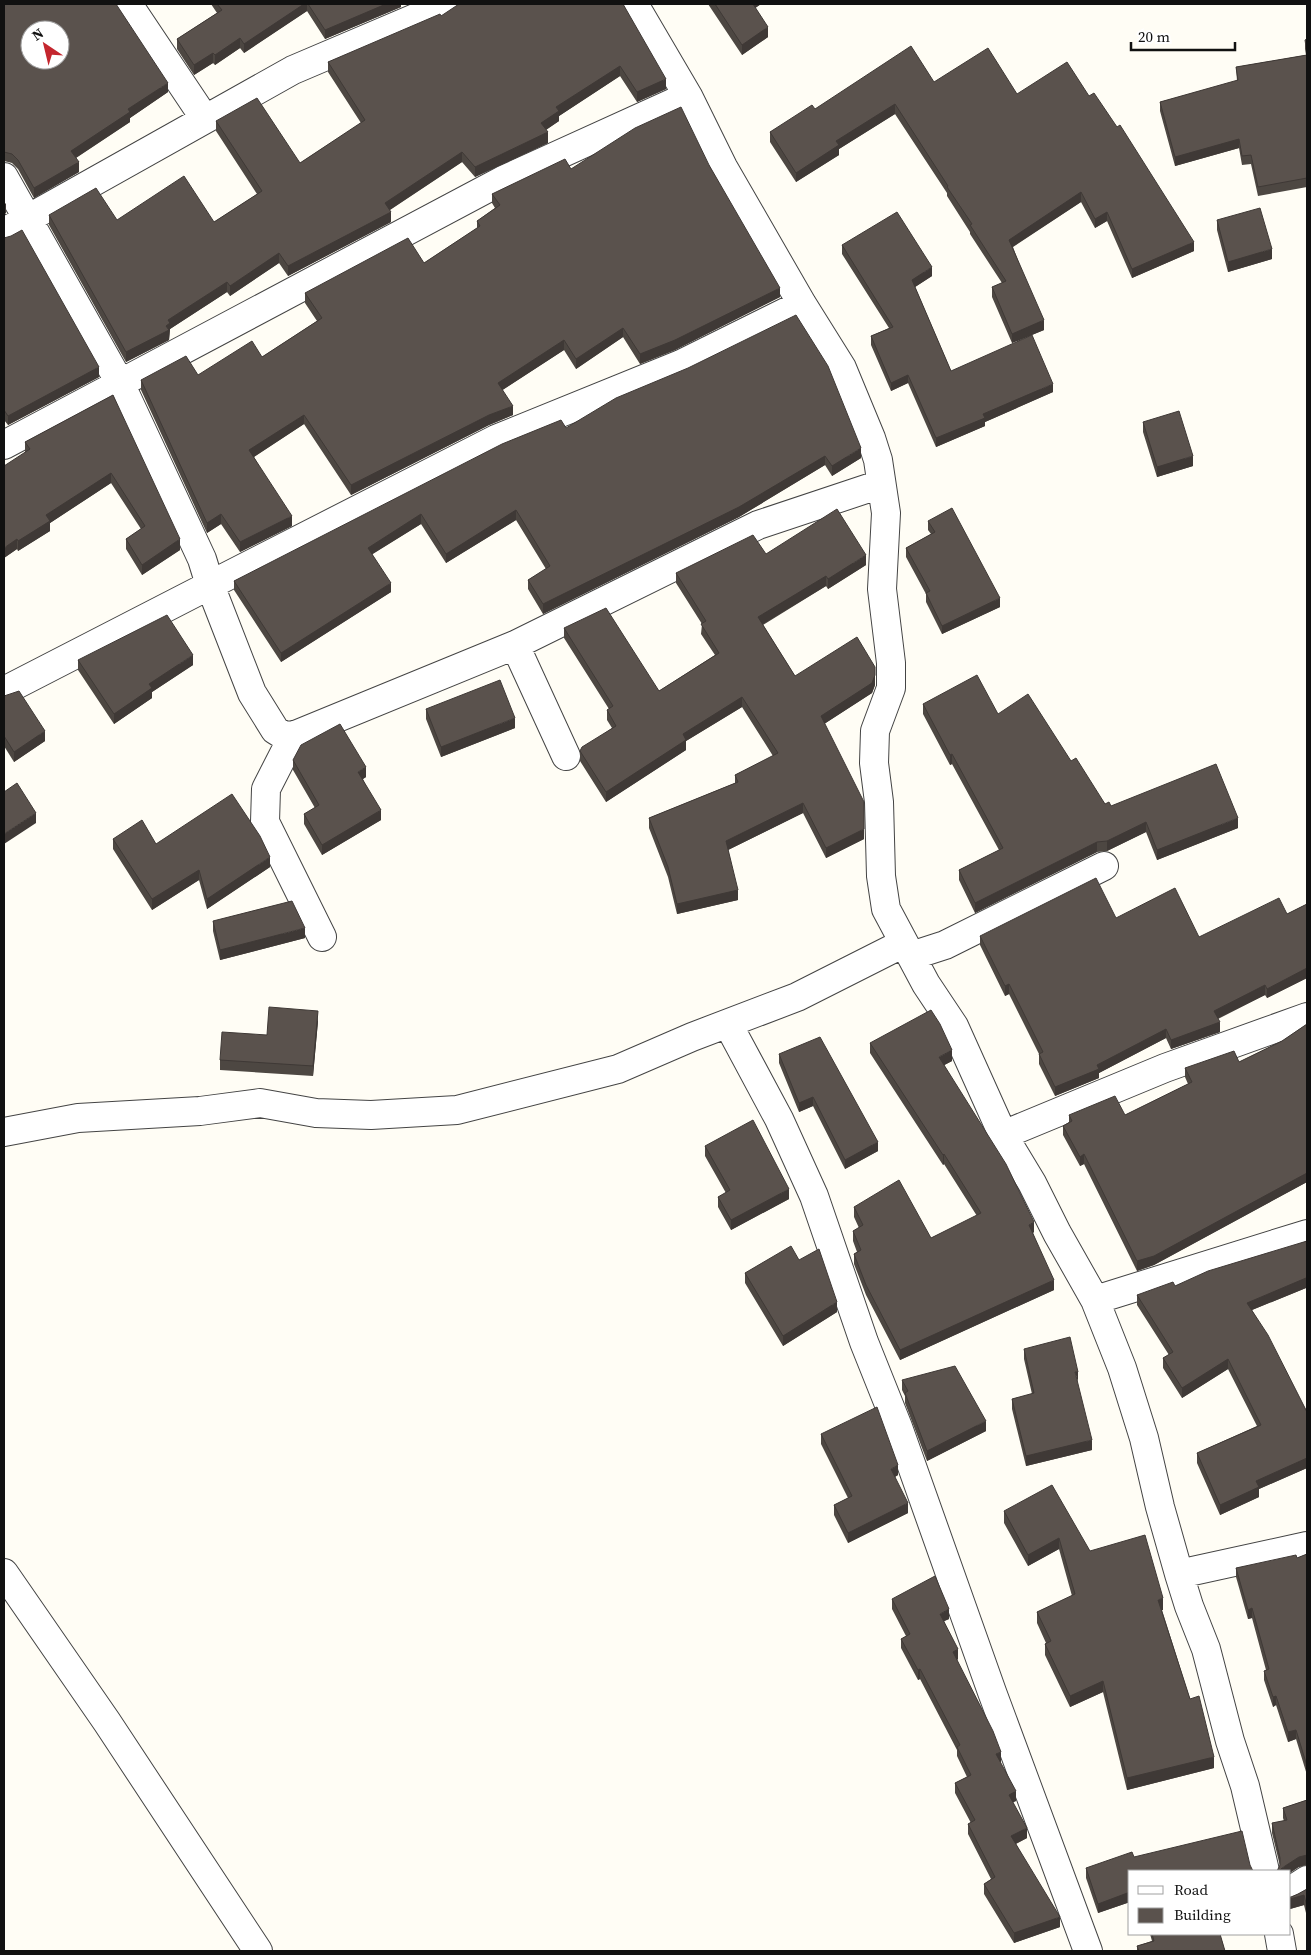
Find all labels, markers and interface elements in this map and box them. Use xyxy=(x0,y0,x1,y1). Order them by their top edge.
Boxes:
north arrow xyxy=(20,20,70,70)
scale bar xyxy=(1131,20,1235,52)
text: N xyxy=(28,23,47,45)
text: 20 m xyxy=(1138,26,1170,47)
legend xyxy=(1128,1870,1291,1935)
text: Road xyxy=(1174,1879,1208,1900)
text: Building xyxy=(1174,1904,1231,1925)

